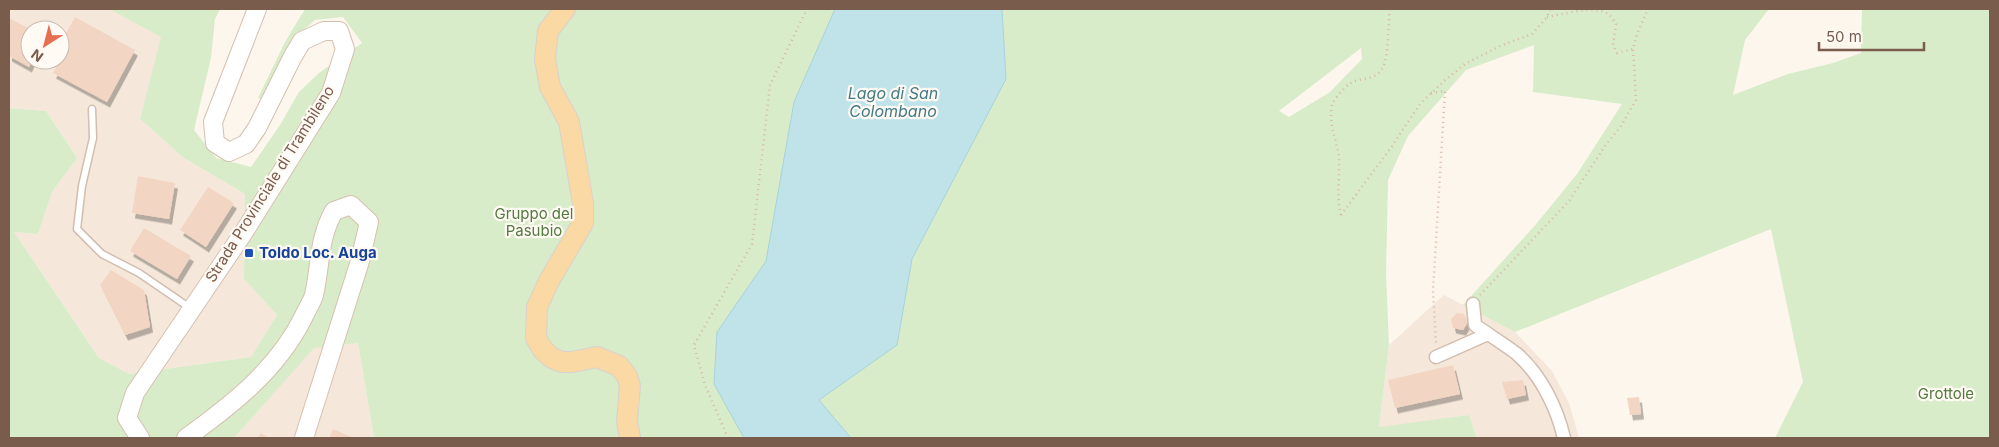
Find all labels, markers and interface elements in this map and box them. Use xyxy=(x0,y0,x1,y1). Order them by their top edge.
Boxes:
north arrow xyxy=(20,20,70,70)
scale bar xyxy=(1819,20,1924,52)
text: 50 m xyxy=(1826,27,1862,46)
text: N xyxy=(28,46,46,66)
street label: Strada Provinciale di Trambileno xyxy=(201,82,338,286)
water label: Lago di San Colombano xyxy=(848,83,938,121)
park label: Gruppo del Pasubio xyxy=(495,204,573,240)
place label: Toldo Loc. Auga xyxy=(259,243,377,262)
marker: Toldo Loc. Auga xyxy=(243,247,255,259)
park label: Grottole xyxy=(1918,384,1974,403)

